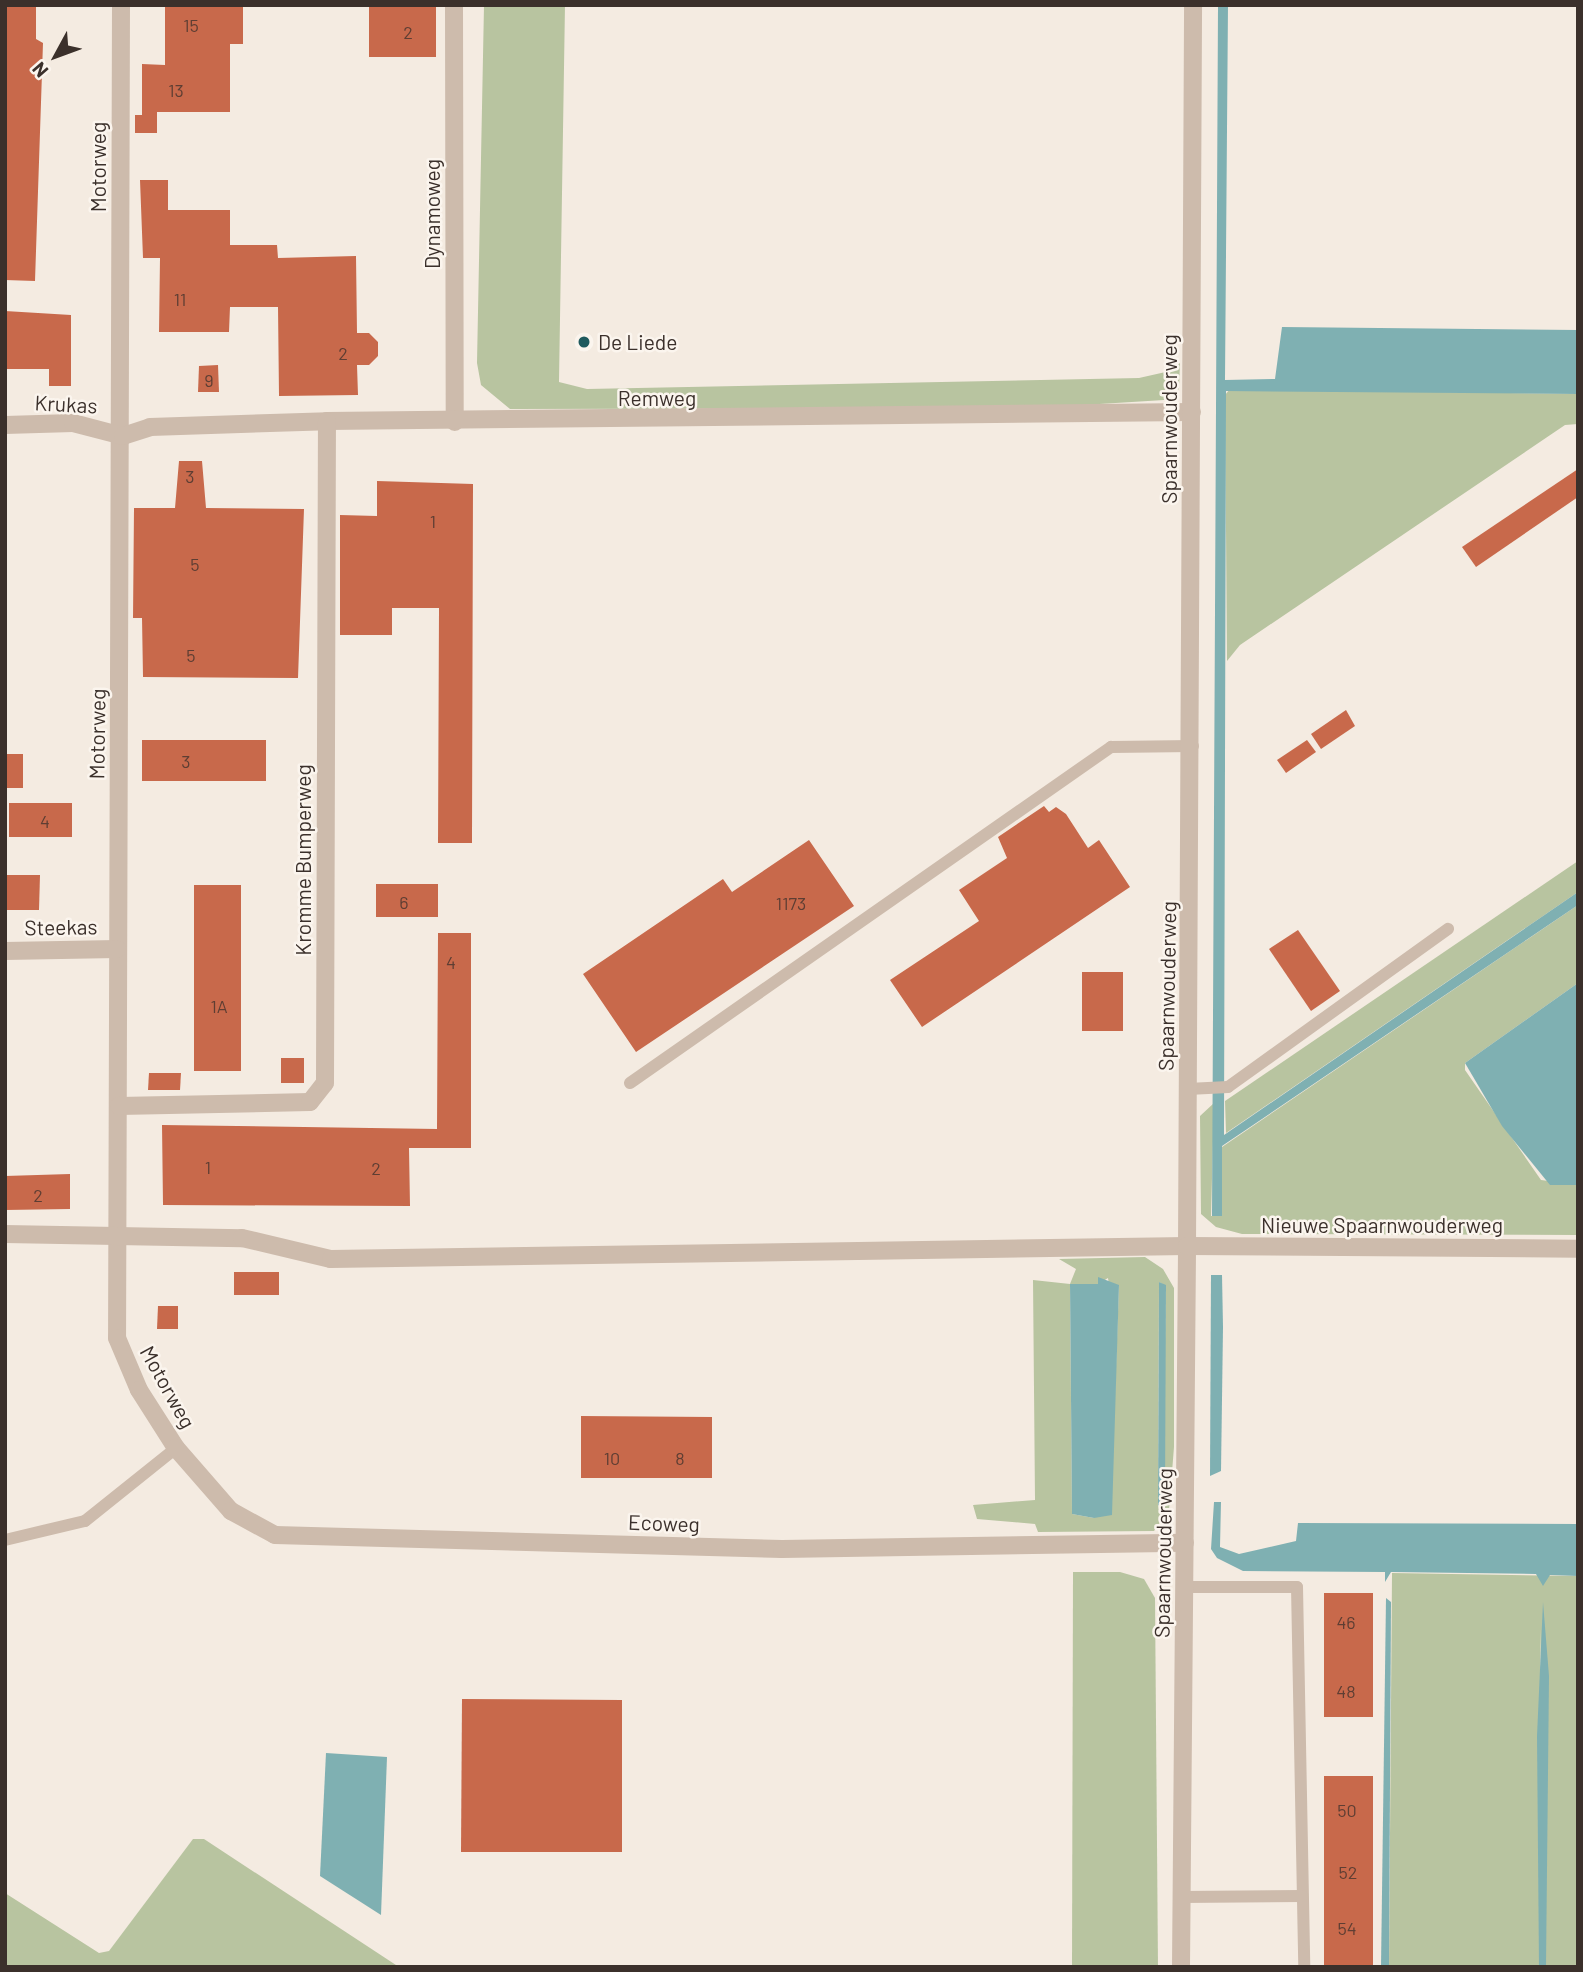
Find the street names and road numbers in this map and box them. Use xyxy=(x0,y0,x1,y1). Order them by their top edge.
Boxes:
street label: Motorweg xyxy=(85,122,111,212)
street label: Dynamoweg xyxy=(419,159,445,269)
street label: Spaarnwouderweg xyxy=(1156,334,1182,504)
street label: Remweg xyxy=(618,385,696,411)
street label: Krukas xyxy=(34,390,98,418)
street label: Motorweg xyxy=(84,689,110,779)
street label: Kromme Bumperweg xyxy=(290,764,316,956)
street label: Spaarnwouderweg xyxy=(1153,901,1181,1071)
street label: Steekas xyxy=(24,914,98,940)
street label: Nieuwe Spaarnwouderweg xyxy=(1261,1212,1503,1238)
street label: Motorweg xyxy=(135,1341,201,1433)
street label: Spaarnwouderweg xyxy=(1149,1468,1177,1638)
street label: Ecoweg xyxy=(628,1509,700,1537)

